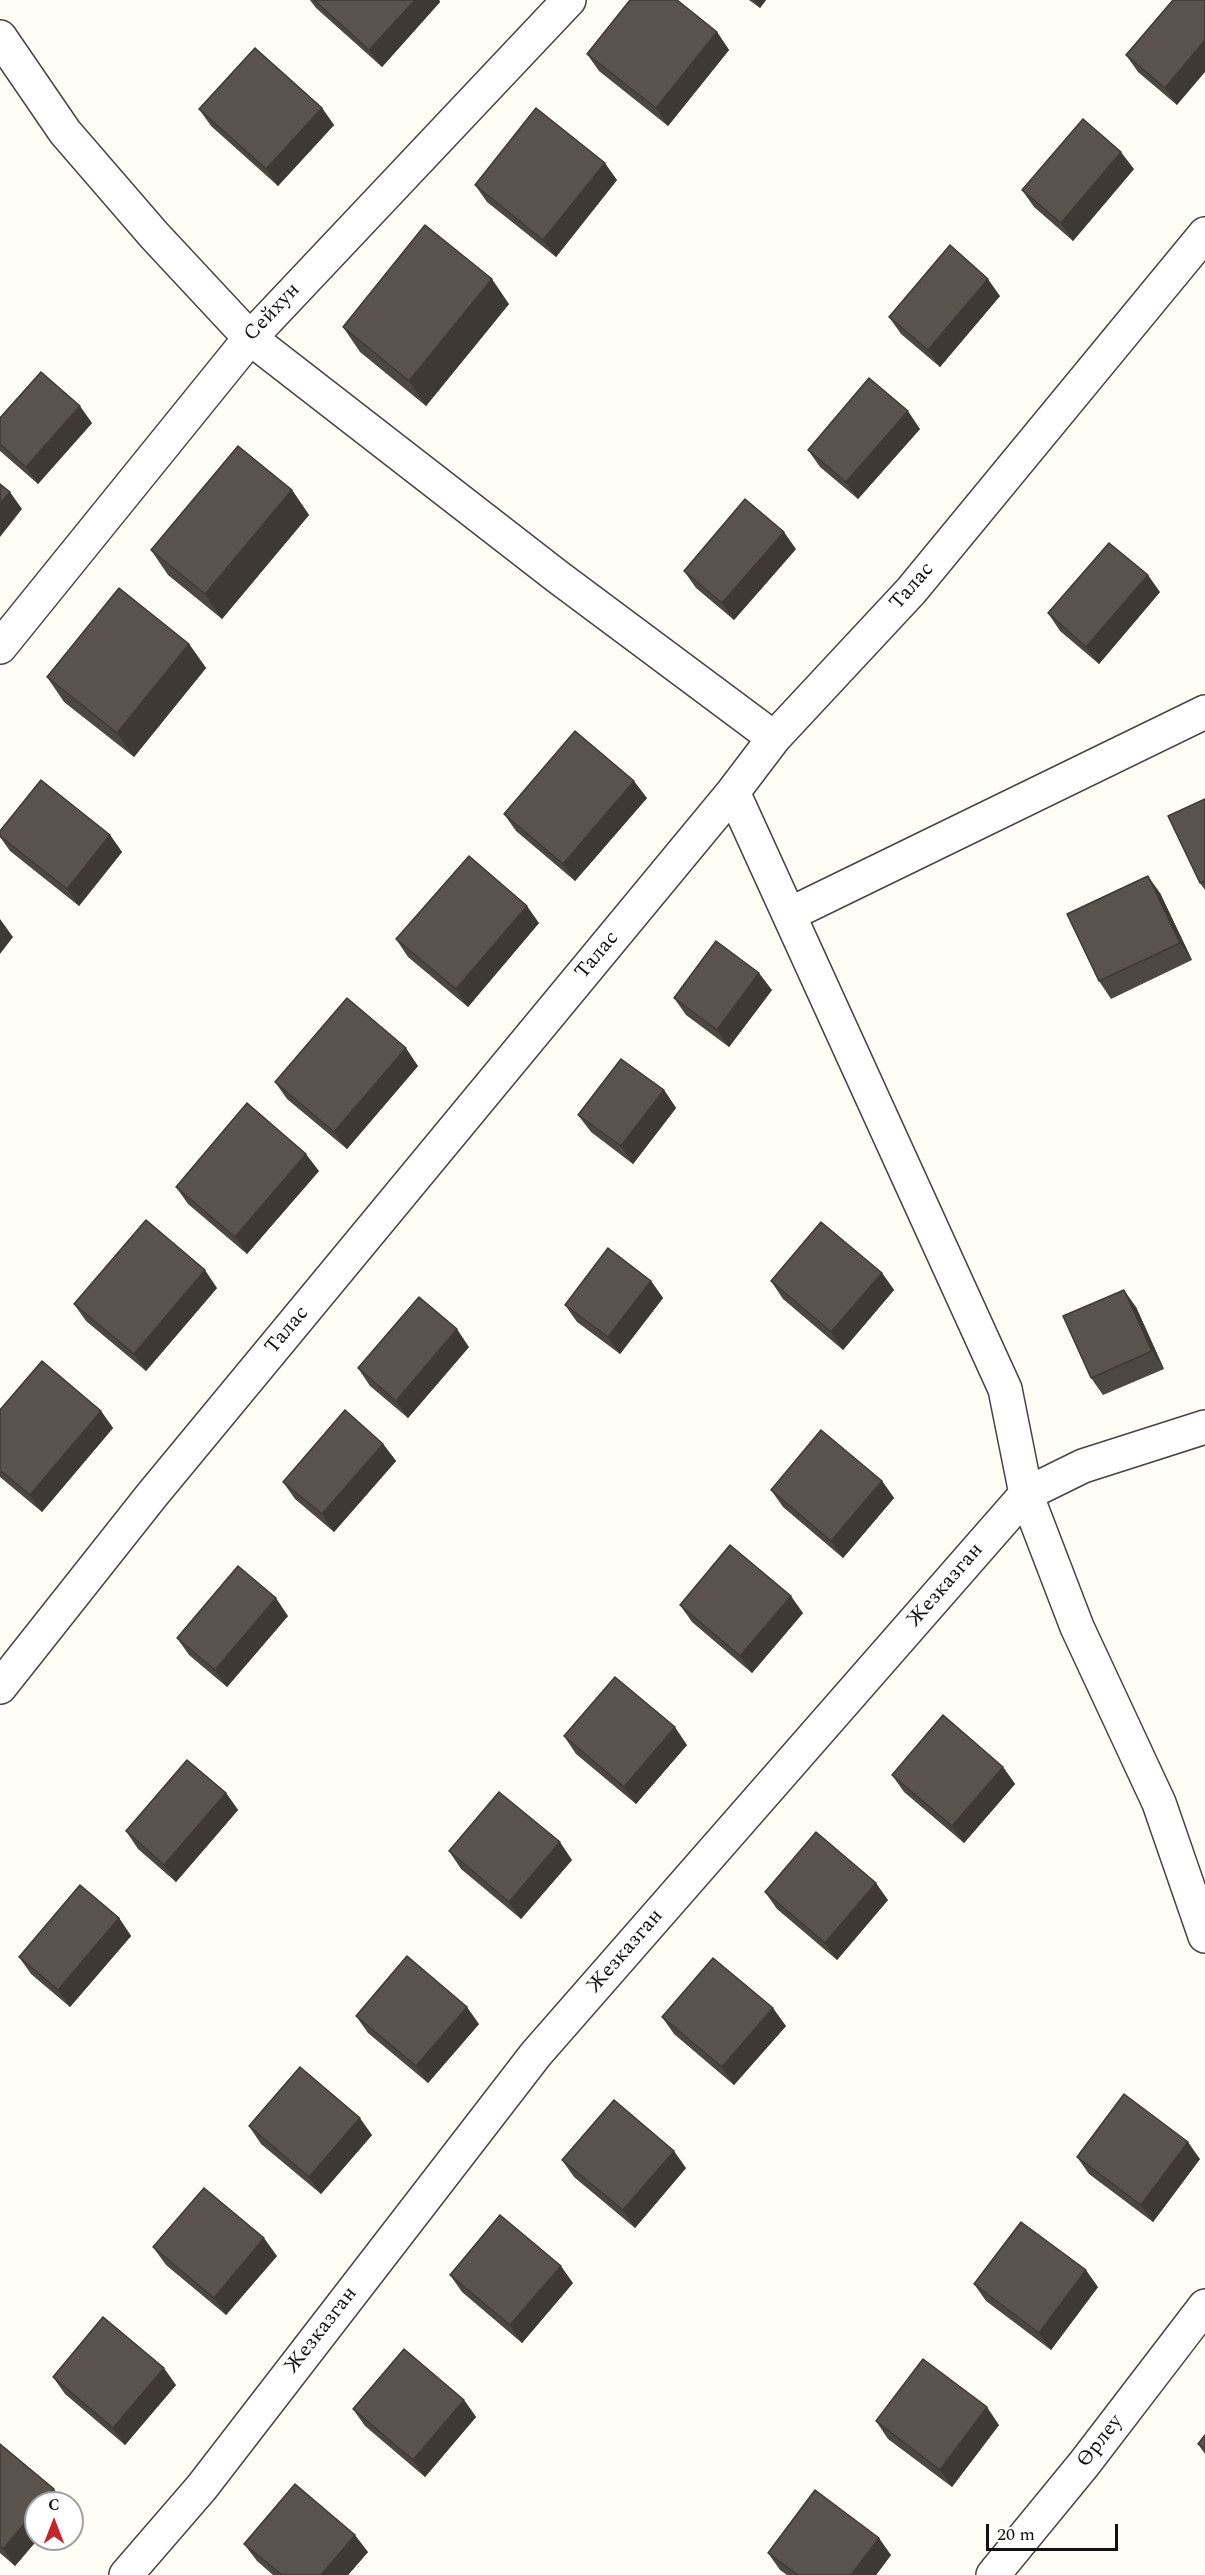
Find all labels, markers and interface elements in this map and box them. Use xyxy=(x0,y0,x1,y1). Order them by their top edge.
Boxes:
street label: Сейхун xyxy=(240,278,306,348)
street label: Талас xyxy=(885,558,941,616)
street label: Талас xyxy=(571,927,625,985)
street label: Талас xyxy=(261,1302,315,1360)
street label: Жезказган xyxy=(903,1539,989,1633)
street label: Жезказган xyxy=(583,1905,669,1999)
street label: Жезказган xyxy=(280,2282,364,2380)
street label: Өрлеу xyxy=(1072,2410,1130,2474)
north arrow xyxy=(24,2491,84,2551)
text: С xyxy=(48,2493,60,2517)
scale bar xyxy=(989,2512,1121,2550)
text: 20 m xyxy=(997,2521,1035,2548)

